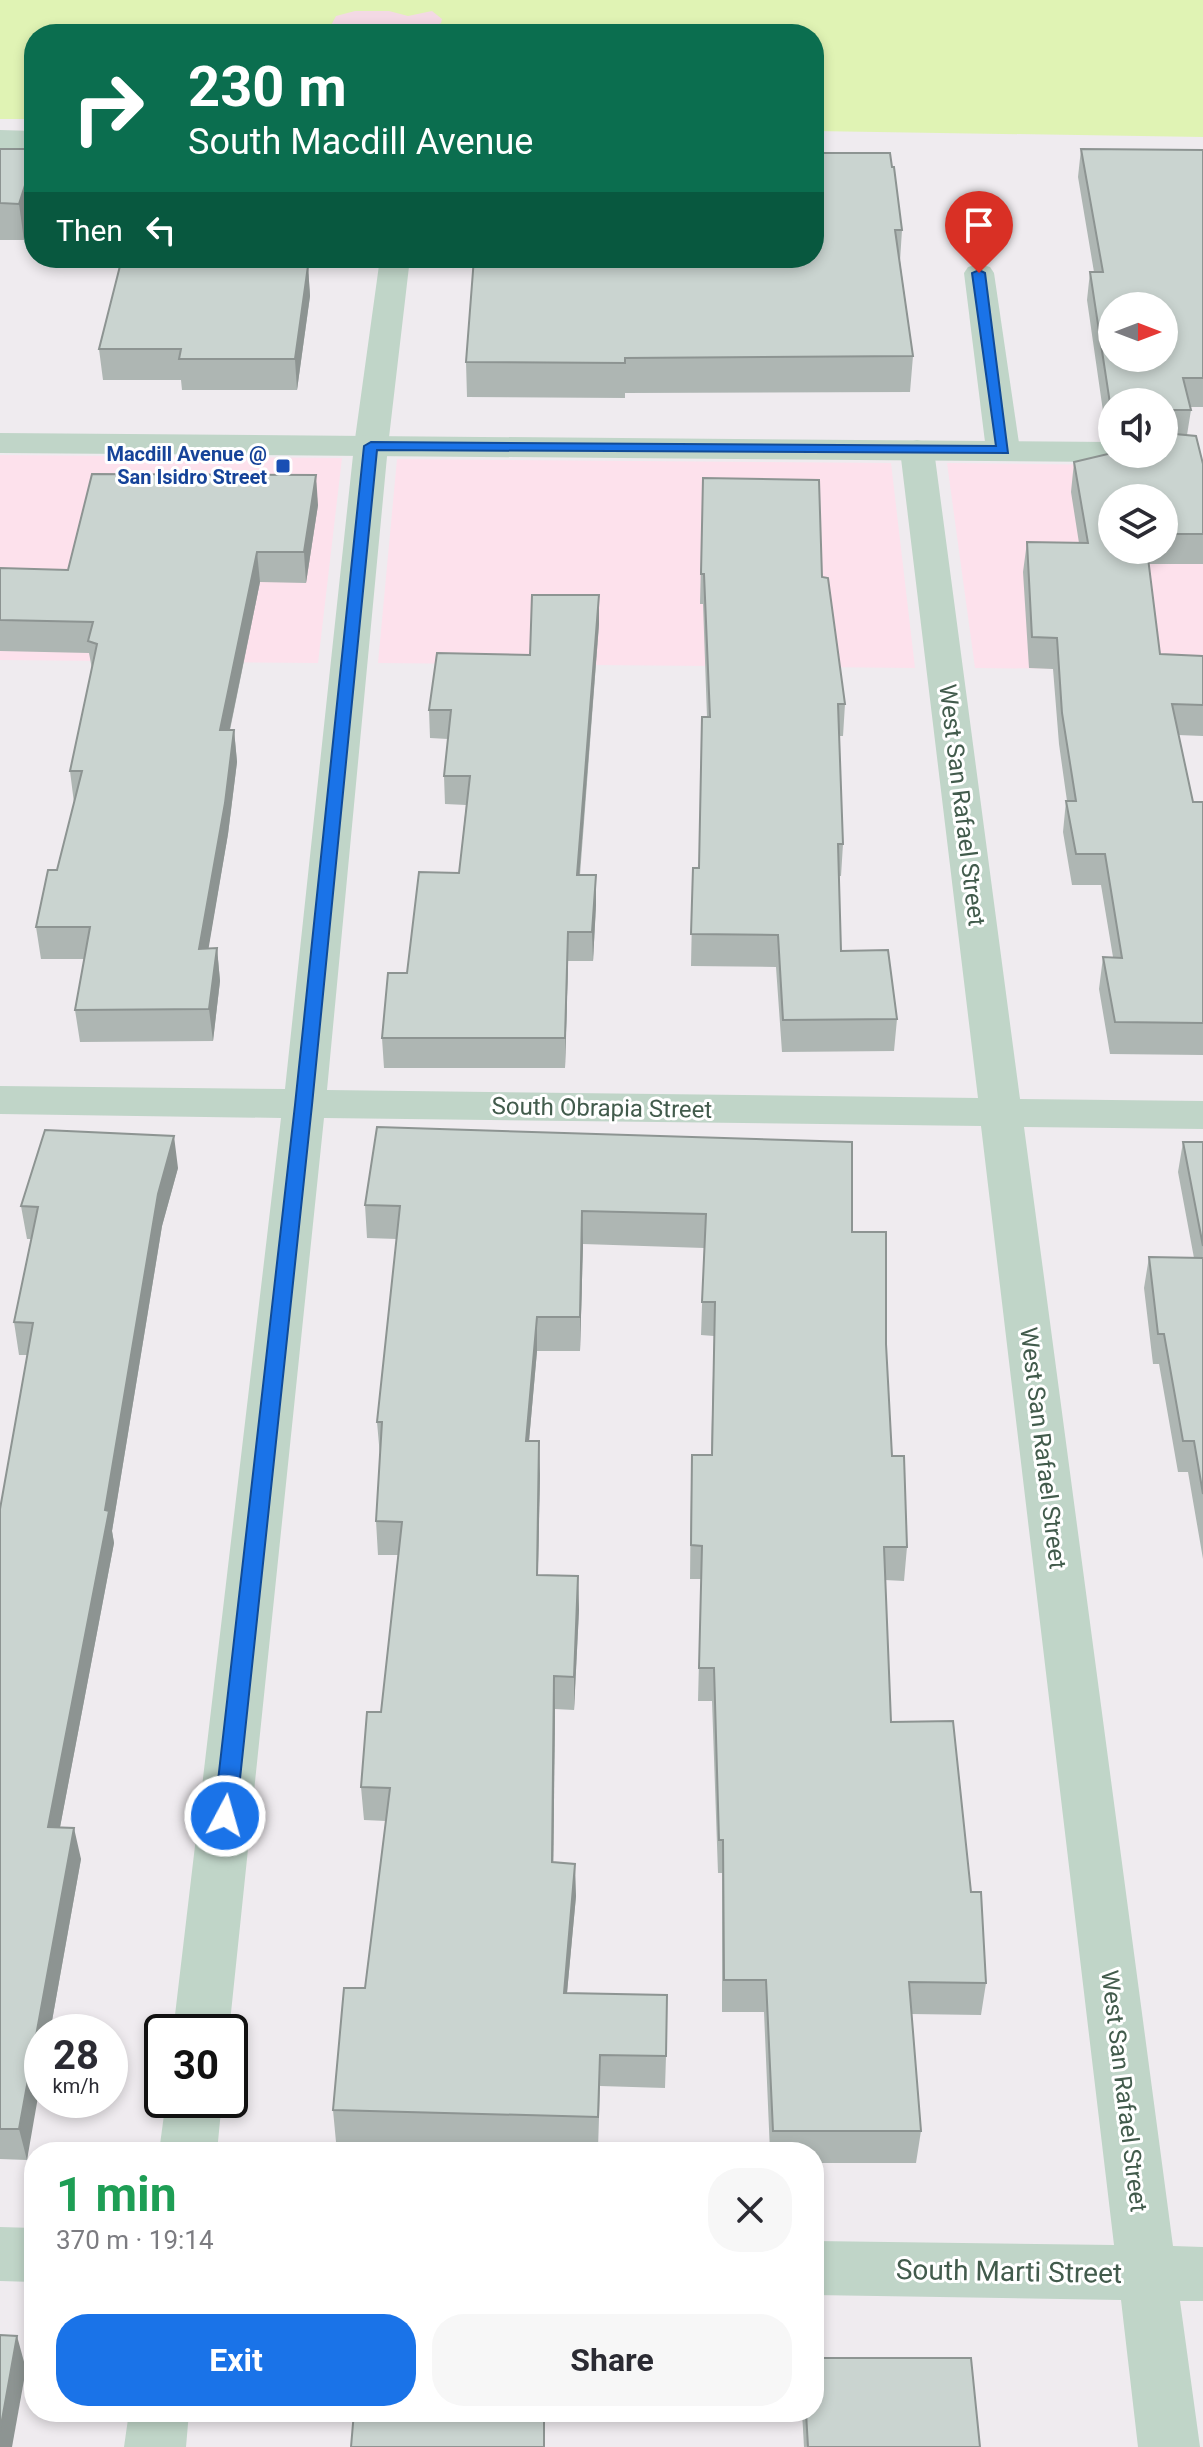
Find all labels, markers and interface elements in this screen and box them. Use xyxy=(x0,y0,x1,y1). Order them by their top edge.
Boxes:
text: 230 m xyxy=(188,54,347,120)
icon: right xyxy=(56,56,160,160)
text: South Macdill Avenue xyxy=(188,121,533,163)
pin xyxy=(945,191,1013,273)
icon: arrive xyxy=(957,203,1001,247)
icon: left xyxy=(139,208,183,252)
text: Then xyxy=(56,213,123,248)
north arrow xyxy=(1098,292,1178,372)
map controls xyxy=(1098,292,1178,564)
button: sound xyxy=(1098,388,1178,468)
place label: Macdill Avenue @ San Isidro Street xyxy=(106,442,267,489)
marker: Macdill Avenue @ San Isidro Street xyxy=(274,457,292,475)
button: layers xyxy=(1098,484,1178,564)
street label: West San Rafael Street xyxy=(933,682,991,928)
street label: South Obrapia Street xyxy=(491,1092,713,1124)
street label: West San Rafael Street xyxy=(1014,1325,1072,1571)
position arrow xyxy=(183,1774,267,1858)
street label: West San Rafael Street xyxy=(1095,1968,1153,2214)
speed limit sign: 30 xyxy=(144,2014,248,2118)
text: 28 xyxy=(53,2032,99,2079)
text: km/h xyxy=(53,2074,99,2098)
text: 1 min xyxy=(56,2166,177,2223)
button: close xyxy=(708,2168,792,2252)
text: 370 m · 19:14 xyxy=(56,2225,214,2255)
street label: South Marti Street xyxy=(896,2253,1122,2290)
button: Exit xyxy=(56,2314,416,2406)
button: Share xyxy=(432,2314,792,2406)

